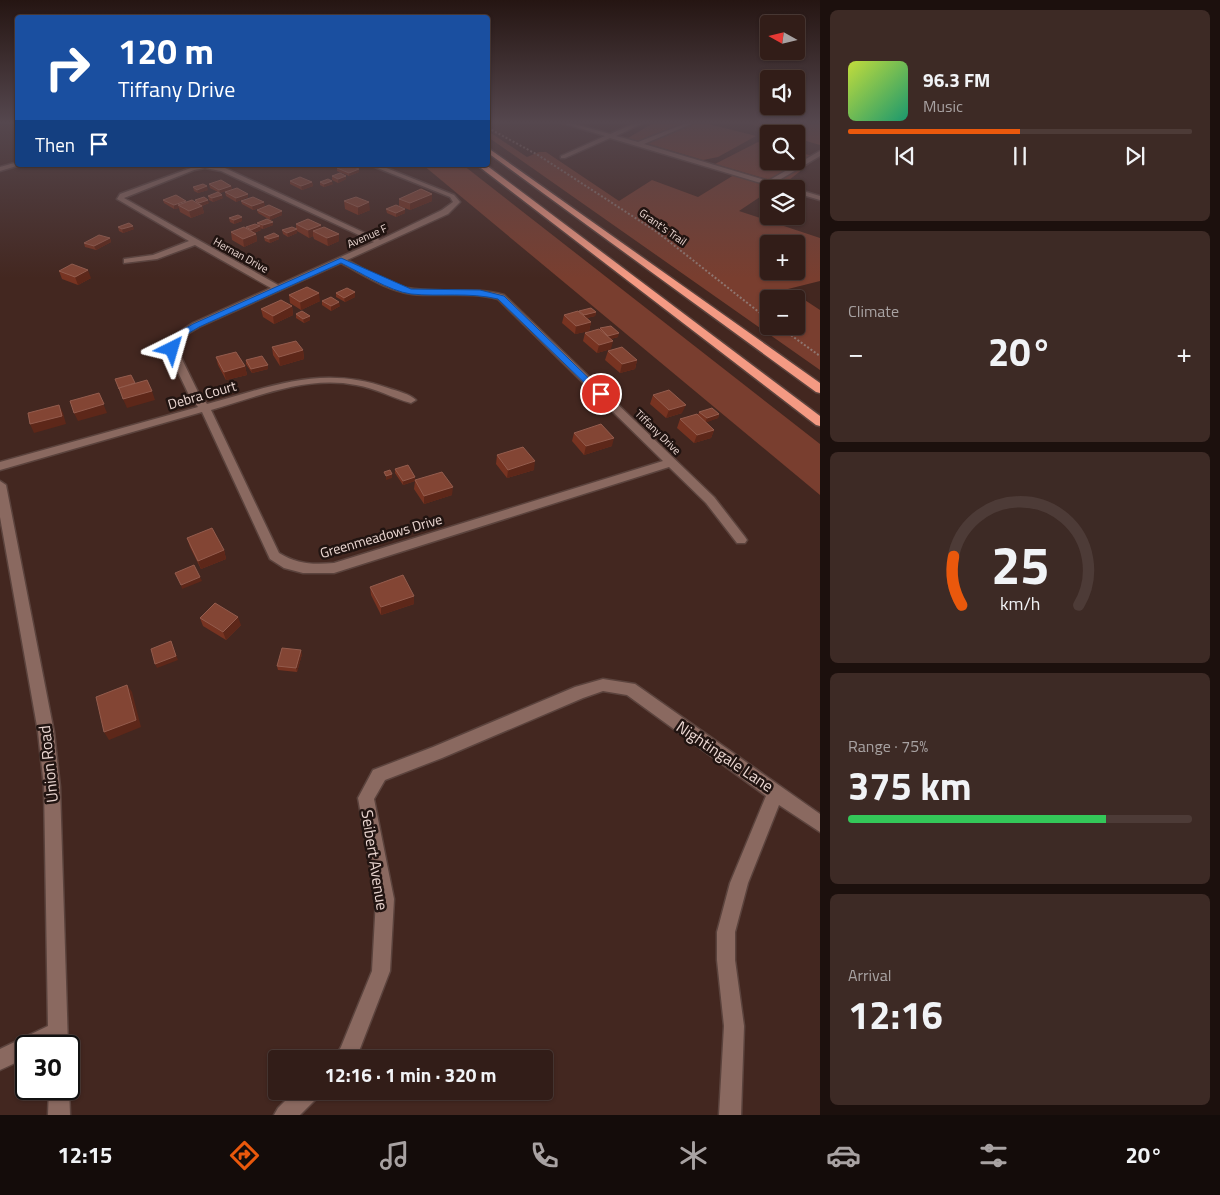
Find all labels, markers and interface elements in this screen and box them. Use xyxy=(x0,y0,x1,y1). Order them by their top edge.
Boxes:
north arrow xyxy=(760,15,805,60)
map controls xyxy=(760,15,805,335)
text: 120 m xyxy=(118,24,214,78)
icon: right xyxy=(35,35,100,100)
text: 96.3 FM xyxy=(923,65,990,94)
button: sound xyxy=(760,70,805,115)
text: Tiffany Drive xyxy=(118,72,235,106)
text: Music xyxy=(923,94,963,118)
button: search xyxy=(760,125,805,170)
text: Then xyxy=(35,130,75,159)
icon: arrive xyxy=(85,130,113,158)
icon: previous xyxy=(891,142,919,170)
icon: pause xyxy=(1006,142,1034,170)
icon: next xyxy=(1121,142,1149,170)
button: layers xyxy=(760,180,805,225)
street label: Grant's Trail xyxy=(636,205,690,249)
street label: Avenue F xyxy=(344,220,390,252)
street label: Hernan Drive xyxy=(211,233,272,277)
button: + xyxy=(760,235,805,280)
button: − xyxy=(760,290,805,335)
text: Climate xyxy=(848,299,899,323)
position arrow xyxy=(145,322,197,374)
text: 20° xyxy=(988,323,1052,381)
text: − xyxy=(848,331,864,374)
text: + xyxy=(1176,331,1192,374)
pin xyxy=(580,373,622,415)
street label: Debra Court xyxy=(165,375,239,414)
icon: arrive xyxy=(587,380,615,408)
street label: Tiffany Drive xyxy=(631,406,685,458)
street label: Greenmeadows Drive xyxy=(317,508,444,563)
text: 25 xyxy=(991,525,1049,604)
text: km/h xyxy=(1000,590,1040,617)
street label: Nightingale Lane xyxy=(672,715,778,797)
street label: Union Road xyxy=(32,724,64,804)
text: Range · 75% xyxy=(848,734,928,758)
text: 375 km xyxy=(848,757,972,815)
street label: Seibert Avenue xyxy=(355,808,395,912)
text: Arrival xyxy=(848,963,891,987)
text: 12:16 xyxy=(848,986,943,1044)
speed limit sign: 30 xyxy=(15,1035,80,1100)
text: 12:16 · 1 min · 320 m xyxy=(324,1060,497,1089)
text: 12:15 xyxy=(57,1138,112,1172)
icon: directions xyxy=(227,1138,262,1173)
icon: music xyxy=(377,1138,412,1173)
icon: phone xyxy=(527,1138,562,1173)
icon: climate xyxy=(676,1138,711,1173)
icon: car xyxy=(826,1138,861,1173)
icon: filters xyxy=(976,1138,1011,1173)
text: 20° xyxy=(1126,1138,1163,1172)

